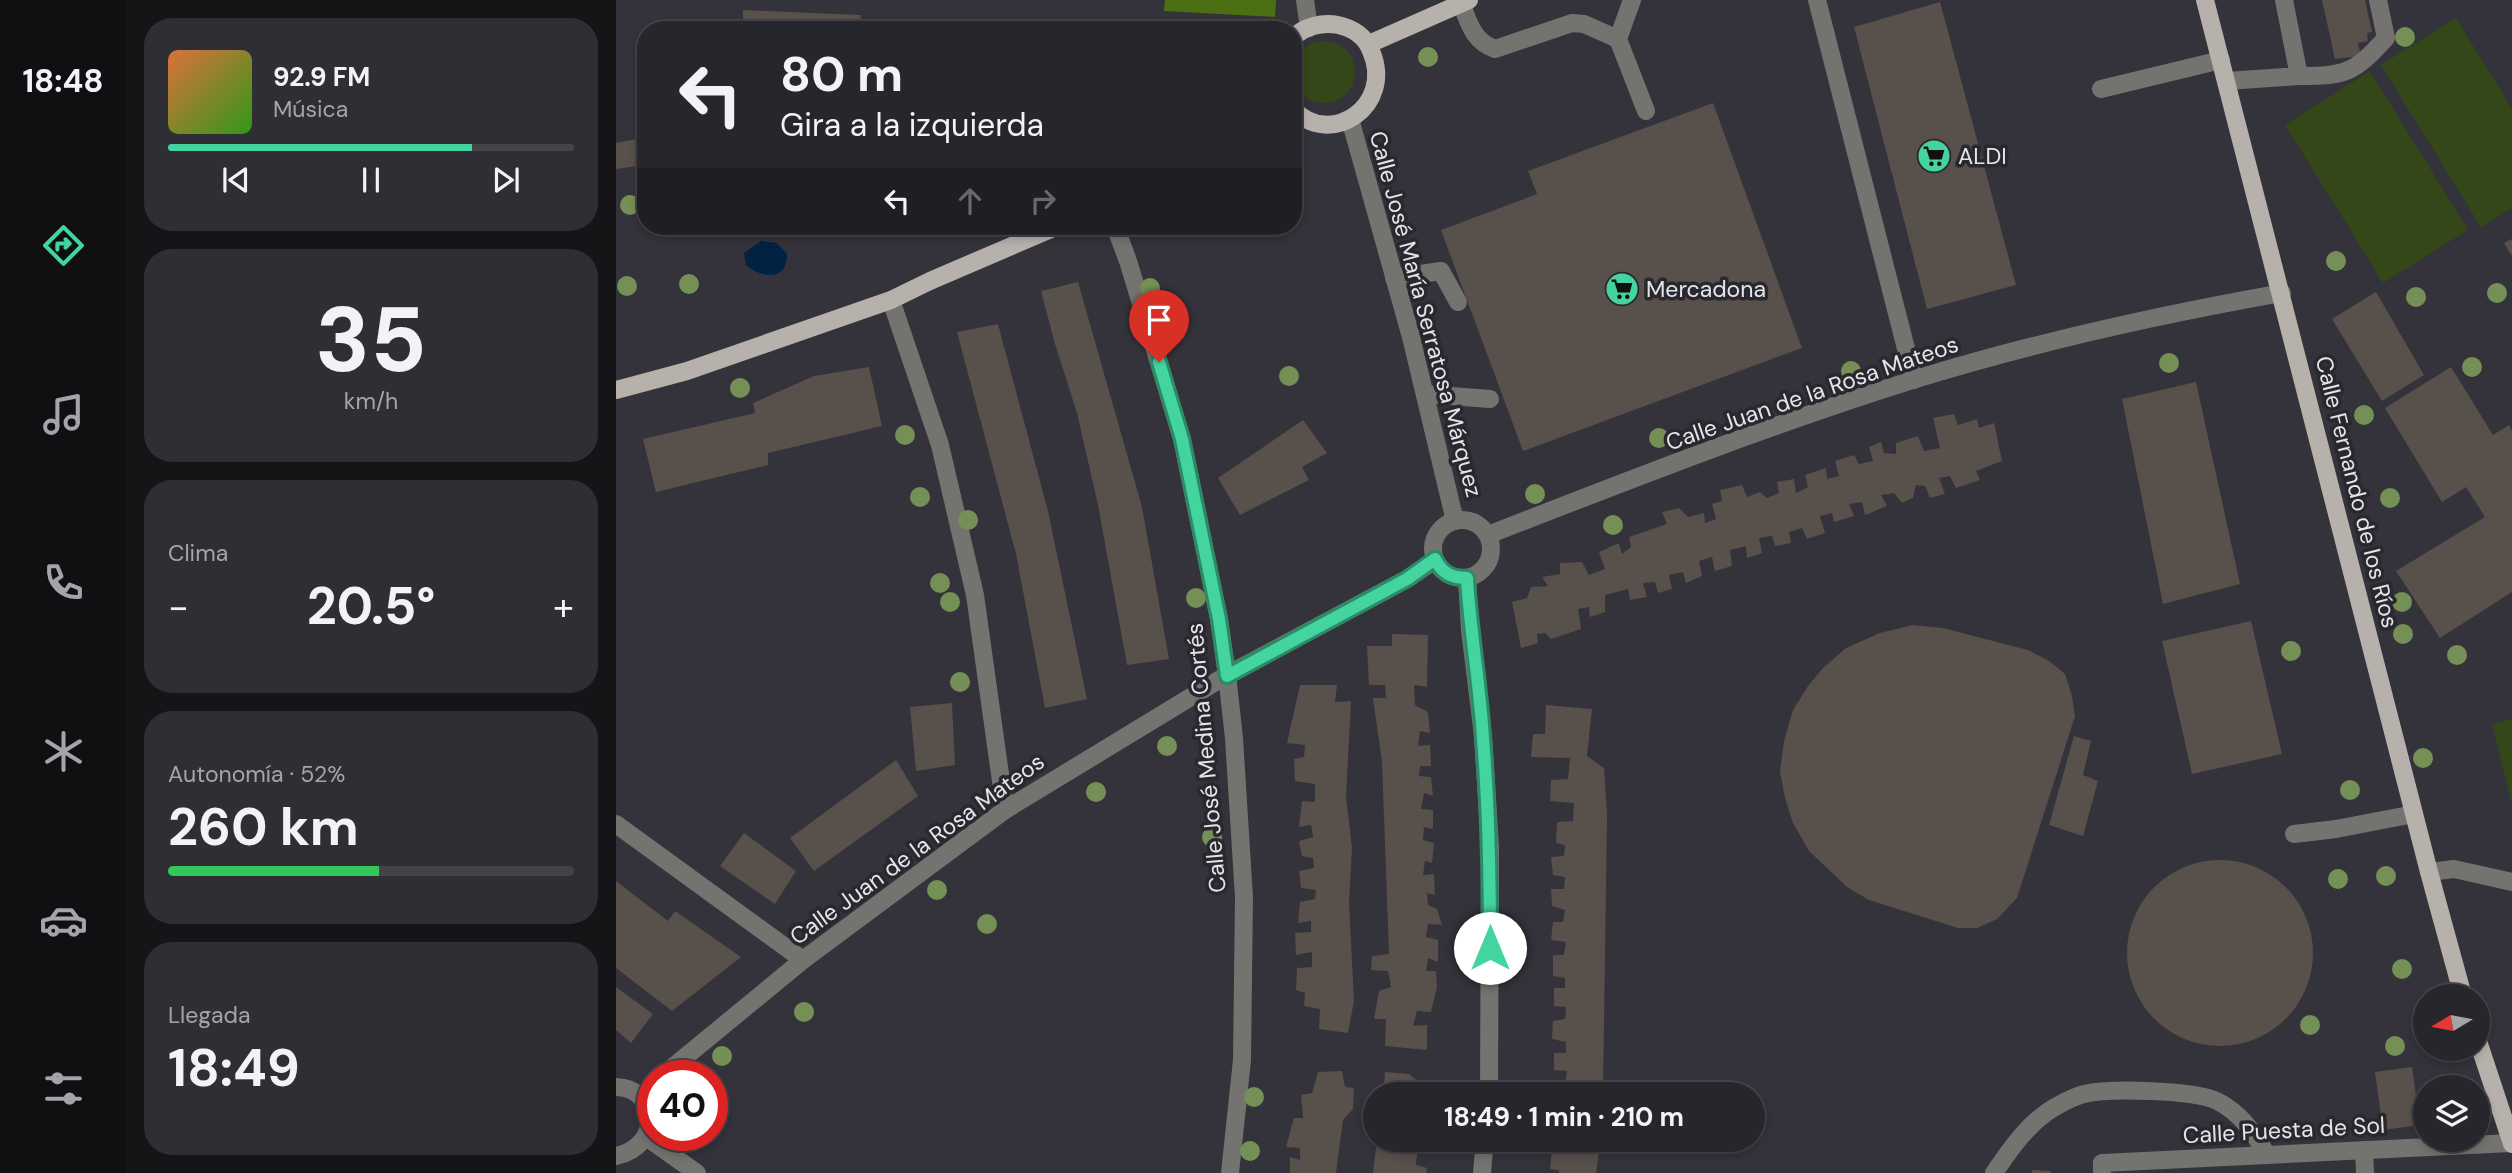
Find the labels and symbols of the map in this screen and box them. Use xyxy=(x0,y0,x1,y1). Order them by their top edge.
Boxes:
street label: Calle José María Serratosa Márquez xyxy=(1363,128,1489,500)
supermarket icon: ALDI xyxy=(1915,137,1953,175)
place label: ALDI xyxy=(1958,141,2007,171)
supermarket icon: Mercadona xyxy=(1603,270,1641,308)
place label: Mercadona xyxy=(1646,274,1766,304)
pin xyxy=(1129,290,1189,362)
street label: Calle Juan de la Rosa Mateos xyxy=(1662,329,1962,457)
street label: Calle Fernando de los Ríos xyxy=(2309,353,2405,631)
street label: Calle José Medina Cortés xyxy=(1179,622,1233,894)
street label: Calle Juan de la Rosa Mateos xyxy=(784,746,1050,952)
position arrow xyxy=(1453,911,1527,985)
north arrow xyxy=(2413,984,2490,1060)
speed limit sign: 40 xyxy=(637,1060,728,1151)
street label: Calle Puesta de Sol xyxy=(2182,1110,2386,1150)

